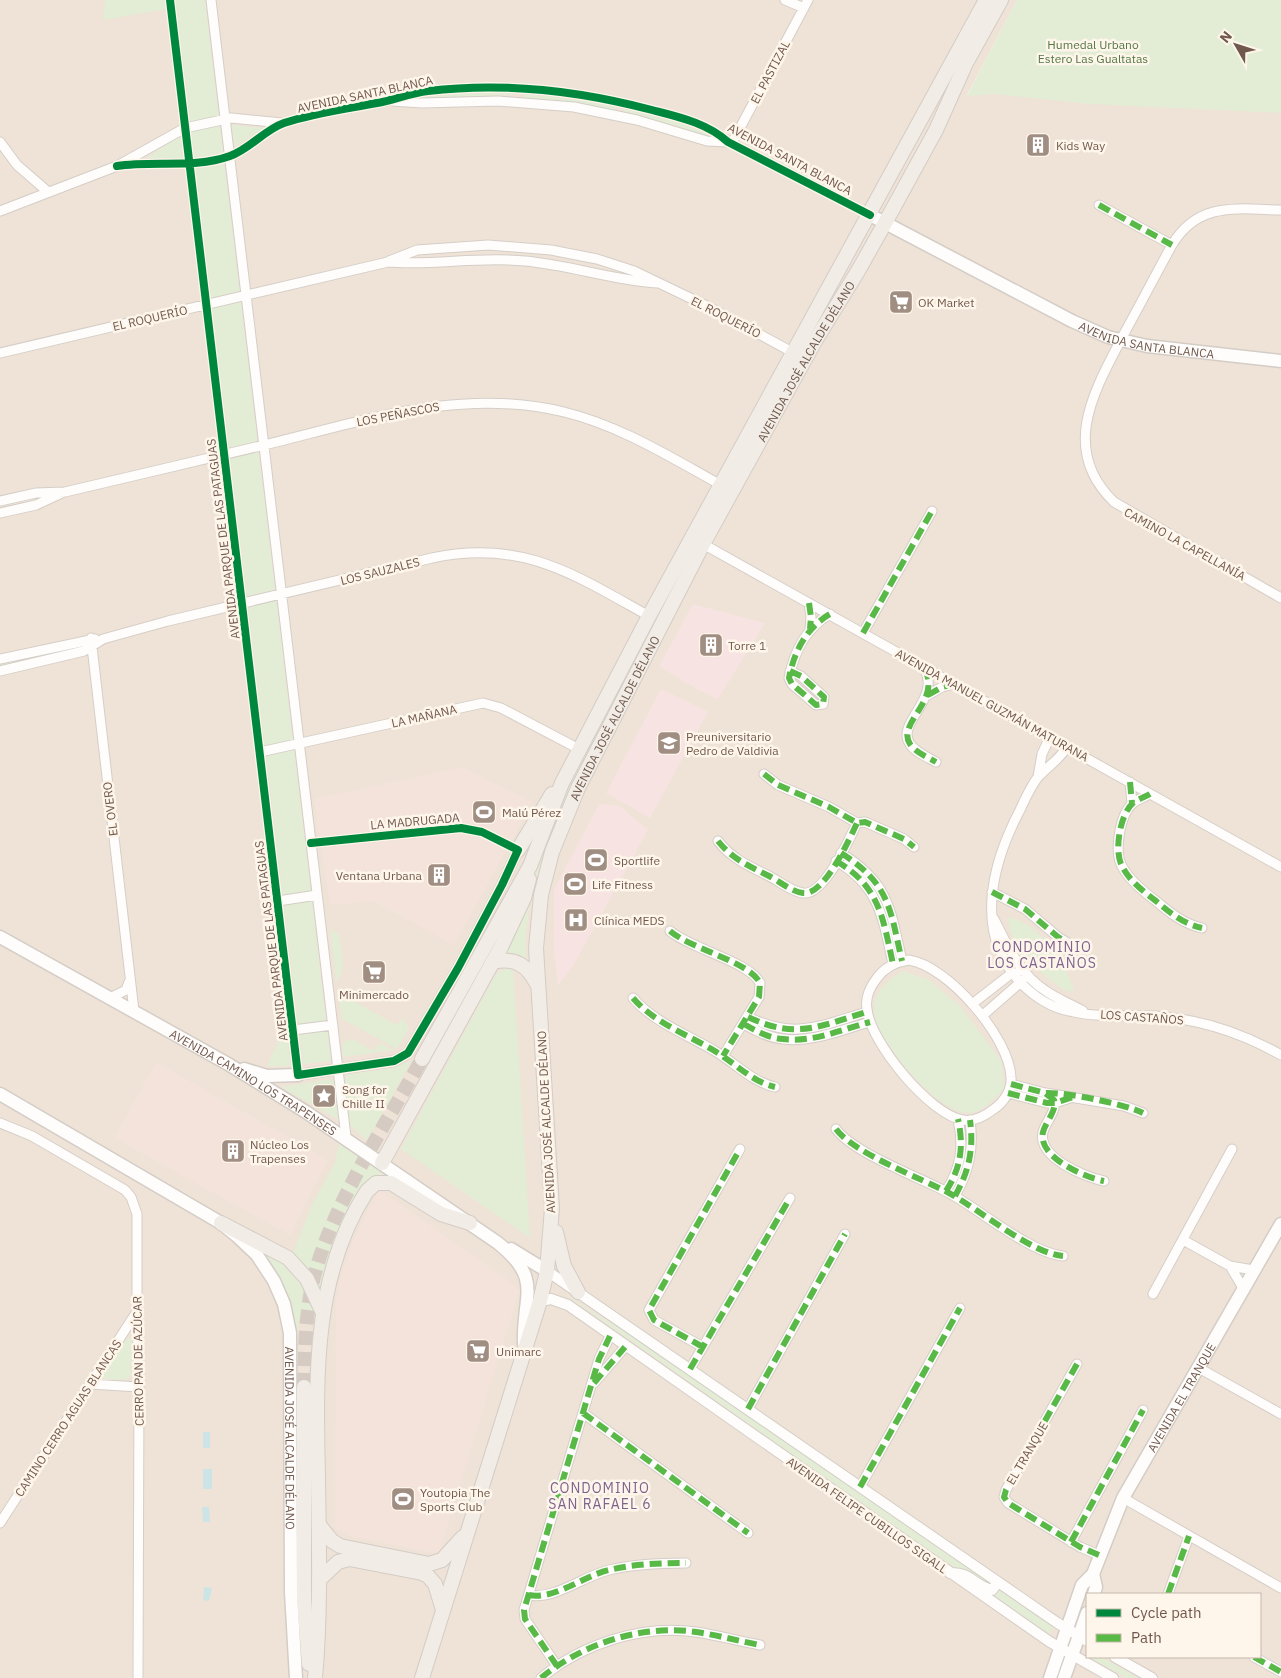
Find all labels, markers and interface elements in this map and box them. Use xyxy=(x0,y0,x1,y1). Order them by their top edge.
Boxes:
north arrow xyxy=(1211,20,1261,70)
text: N xyxy=(1216,27,1236,46)
park label: Humedal Urbano Estero Las Gualtatas xyxy=(1038,37,1148,66)
street label: EL PASTIZAL xyxy=(747,38,793,106)
street label: AVENIDA SANTA BLANCA xyxy=(296,72,435,116)
street label: AVENIDA SANTA BLANCA xyxy=(725,120,855,198)
building icon: Kids Way xyxy=(1025,132,1051,158)
place label: Kids Way xyxy=(1056,138,1105,153)
street label: AVENIDA JOSÉ ALCALDE DÉLANO xyxy=(753,278,858,444)
supermarket icon: OK Market xyxy=(888,289,914,315)
street label: EL ROQUERÍO xyxy=(689,293,763,341)
place label: OK Market xyxy=(918,295,974,310)
street label: EL ROQUERÍO xyxy=(111,302,189,334)
street label: AVENIDA SANTA BLANCA xyxy=(1077,318,1215,361)
street label: LOS PEÑASCOS xyxy=(355,399,441,429)
street label: AVENIDA PARQUE DE LAS PATAGUAS xyxy=(203,438,243,640)
street label: CAMINO LA CAPELLANÍA xyxy=(1122,504,1249,584)
street label: LOS SAUZALES xyxy=(339,554,421,588)
building icon: Torre 1 xyxy=(698,632,724,658)
street label: AVENIDA JOSÉ ALCALDE DÉLANO xyxy=(566,633,662,803)
place label: Torre 1 xyxy=(728,638,766,653)
street label: AVENIDA MANUEL GUZMÁN MATURANA xyxy=(893,645,1091,765)
street label: LA MAÑANA xyxy=(390,701,458,731)
place label: Preuniversitario Pedro de Valdivia xyxy=(686,729,779,758)
school or university icon: Preuniversitario Pedro de Valdivia xyxy=(656,730,682,756)
street label: EL OVERO xyxy=(99,781,121,837)
sports icon: Malú Pérez xyxy=(471,799,497,825)
place label: Malú Pérez xyxy=(502,805,562,820)
street label: LA MADRUGADA xyxy=(370,810,461,832)
street label: AVENIDA PARQUE DE LAS PATAGUAS xyxy=(251,840,291,1042)
sports icon: Sportlife xyxy=(583,847,609,873)
place label: Sportlife xyxy=(614,853,660,868)
building icon: Ventana Urbana xyxy=(426,862,452,888)
place label: Ventana Urbana xyxy=(336,868,423,883)
sports icon: Life Fitness xyxy=(562,871,588,897)
place label: Life Fitness xyxy=(592,877,653,892)
hospital icon: Clínica MEDS xyxy=(563,907,589,933)
place label: Clínica MEDS xyxy=(594,913,665,928)
district label: CONDOMINIO LOS CASTAÑOS xyxy=(987,938,1097,972)
supermarket icon: Minimercado xyxy=(361,959,387,985)
place label: Minimercado xyxy=(339,987,409,1002)
street label: LOS CASTAÑOS xyxy=(1100,1007,1184,1027)
street label: AVENIDA CAMINO LOS TRAPENSES xyxy=(167,1026,340,1138)
street label: AVENIDA JOSÉ ALCALDE DÉLANO xyxy=(534,1030,558,1214)
place label: Song for Chille II xyxy=(342,1082,387,1111)
place icon: Song for Chille II xyxy=(311,1083,337,1109)
place label: Núcleo Los Trapenses xyxy=(250,1137,309,1166)
building icon: Núcleo Los Trapenses xyxy=(220,1138,246,1164)
street label: CERRO PAN DE AZÚCAR xyxy=(129,1295,147,1426)
street label: CAMINO CERRO AGUAS BLANCAS xyxy=(12,1337,124,1499)
supermarket icon: Unimarc xyxy=(465,1338,491,1364)
street label: AVENIDA EL TRANQUE xyxy=(1144,1340,1218,1454)
place label: Unimarc xyxy=(496,1344,541,1359)
street label: AVENIDA JOSÉ ALCALDE DÉLANO xyxy=(283,1347,298,1530)
street label: EL TRANQUE xyxy=(1003,1419,1051,1487)
street label: AVENIDA FELIPE CUBILLOS SIGALL xyxy=(784,1454,950,1576)
district label: CONDOMINIO SAN RAFAEL 6 xyxy=(548,1479,652,1513)
place label: Youtopia The Sports Club xyxy=(420,1485,491,1514)
sports icon: Youtopia The Sports Club xyxy=(390,1486,416,1512)
legend xyxy=(1086,1593,1261,1658)
text: Cycle path xyxy=(1131,1603,1202,1622)
text: Path xyxy=(1131,1628,1162,1647)

